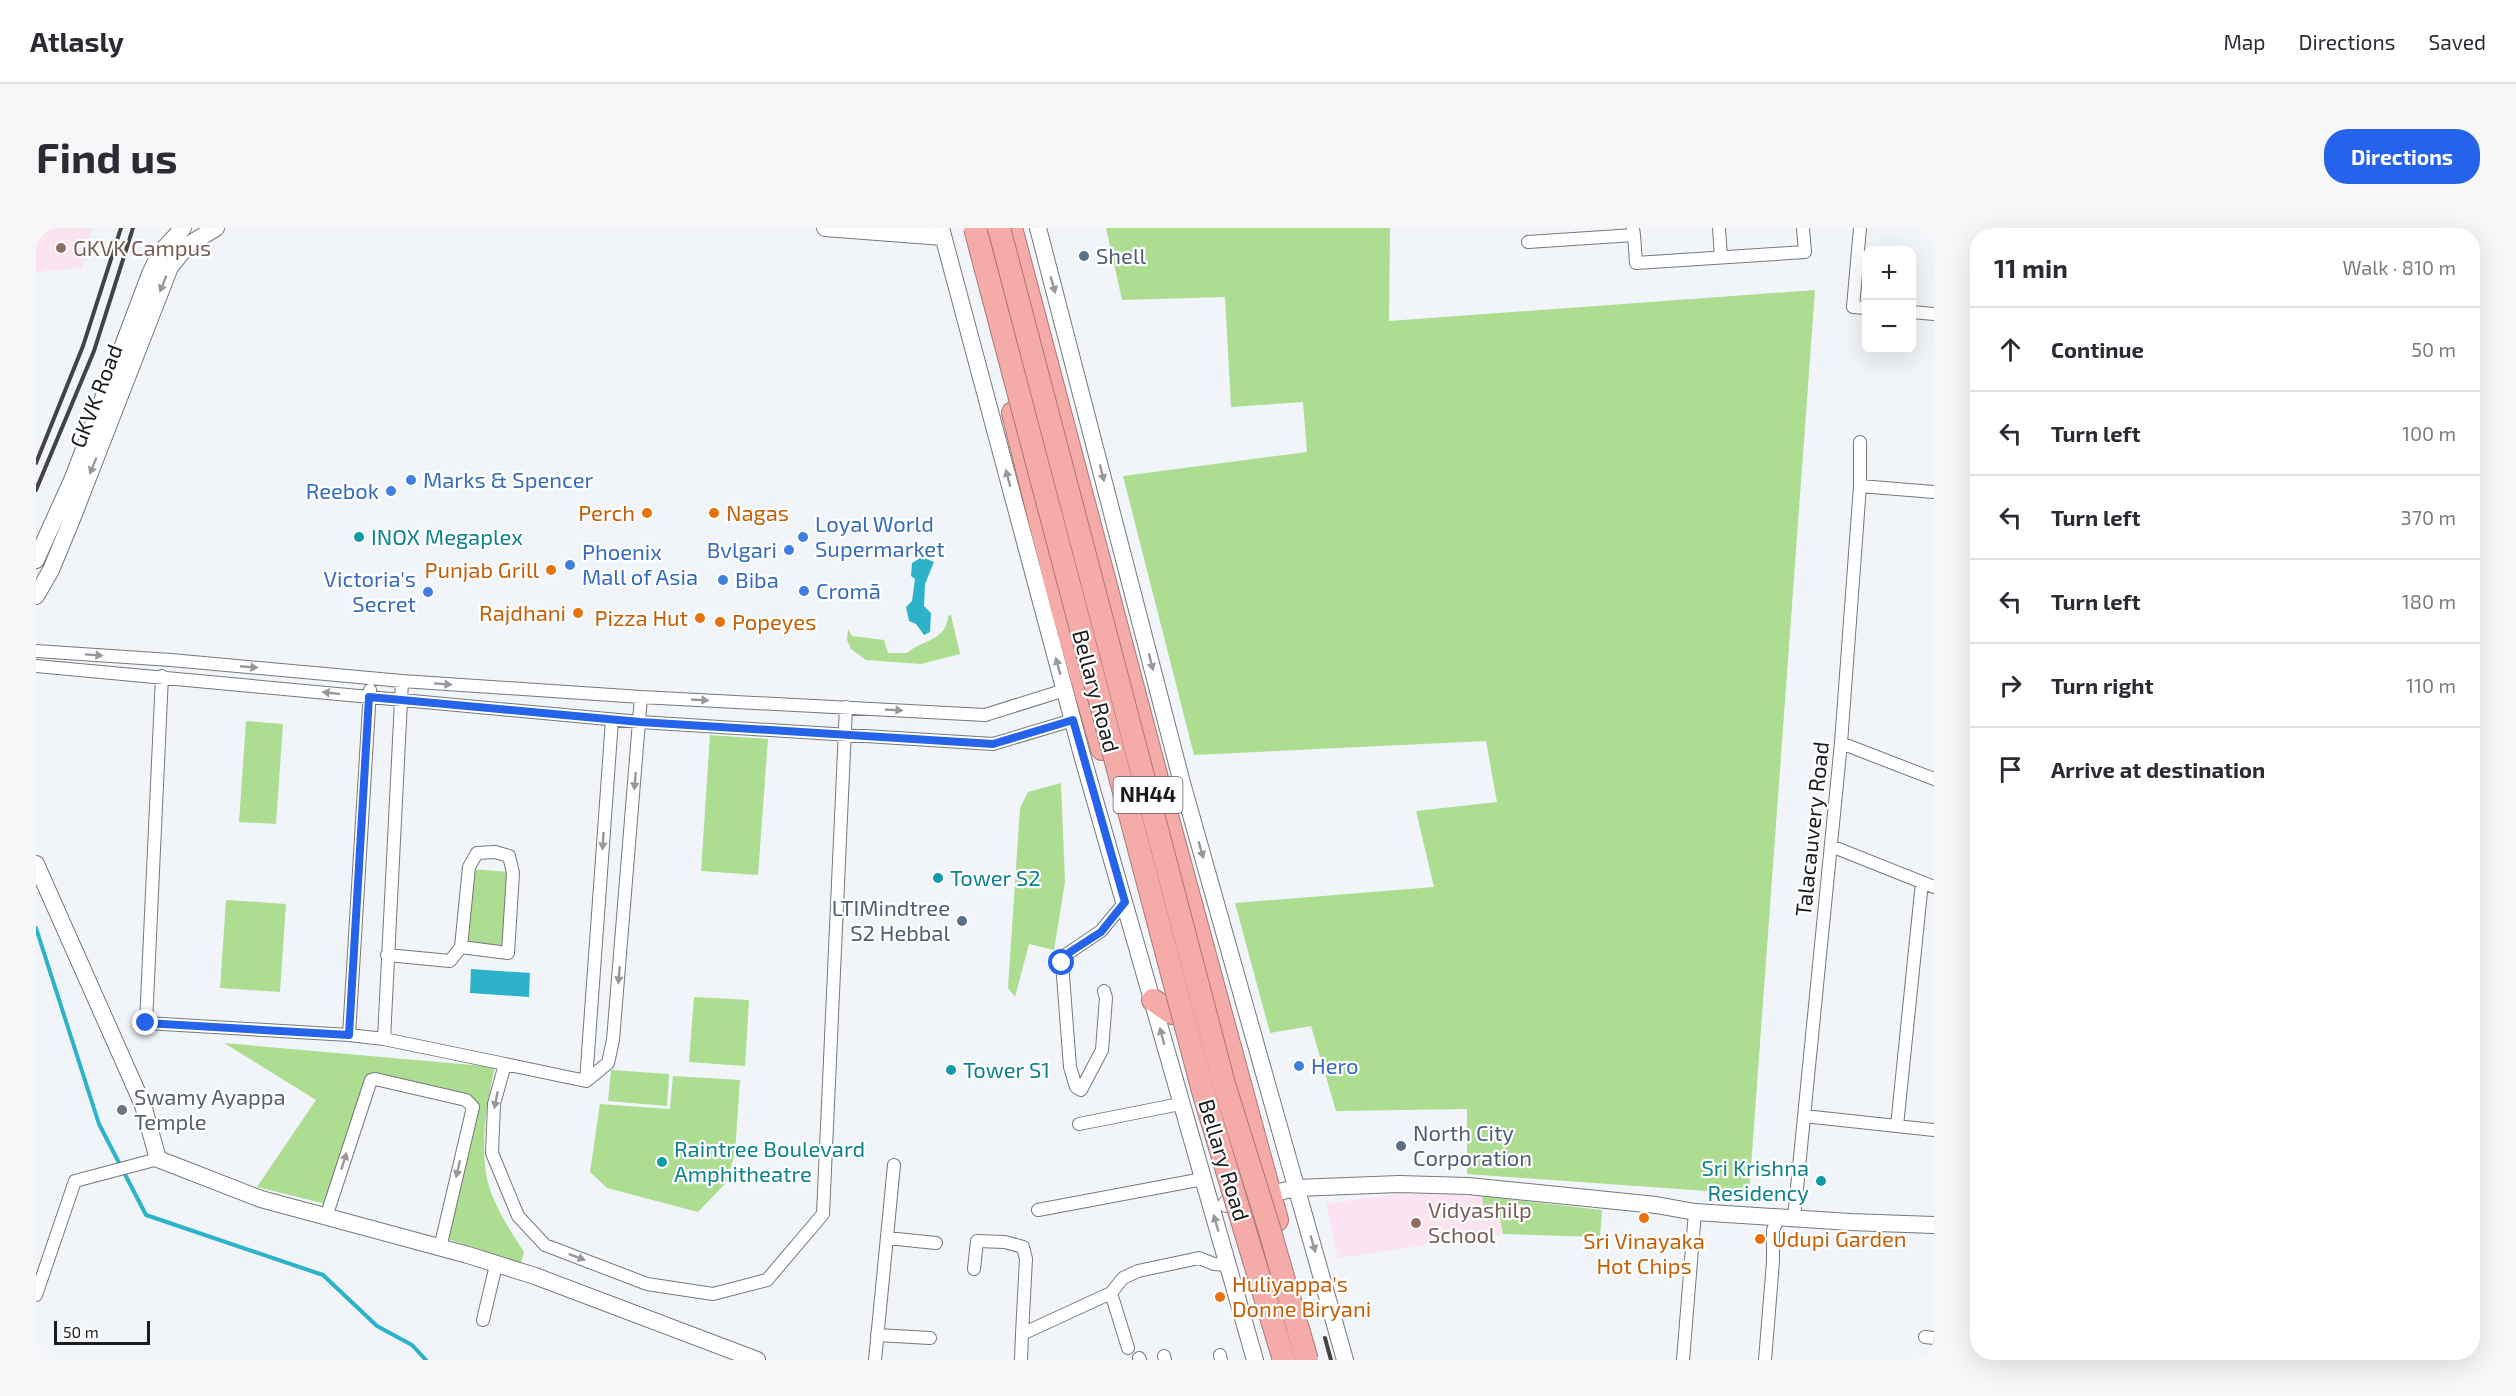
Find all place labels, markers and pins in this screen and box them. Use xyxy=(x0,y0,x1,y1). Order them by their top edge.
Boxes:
place label: GKVK Campus xyxy=(73,234,211,260)
marker: GKVK Campus xyxy=(54,241,68,255)
place label: Shell xyxy=(1096,242,1146,268)
marker: Shell xyxy=(1077,249,1091,263)
place label: Marks & Spencer xyxy=(423,466,593,492)
marker: Marks & Spencer xyxy=(404,473,418,487)
place label: Reebok xyxy=(306,477,379,503)
marker: Reebok xyxy=(384,484,398,498)
place label: Perch xyxy=(578,499,635,525)
place label: Nagas xyxy=(726,499,789,525)
marker: Perch xyxy=(640,506,654,520)
marker: Nagas xyxy=(707,506,721,520)
place label: Loyal World Supermarket xyxy=(815,510,945,561)
place label: INOX Megaplex xyxy=(371,523,523,549)
marker: INOX Megaplex xyxy=(352,530,366,544)
marker: Loyal World Supermarket xyxy=(796,530,810,544)
place label: Bvlgari xyxy=(707,536,777,562)
place label: Phoenix Mall of Asia xyxy=(582,538,698,589)
marker: Bvlgari xyxy=(782,543,796,557)
place label: Punjab Grill xyxy=(425,556,539,583)
marker: Phoenix Mall of Asia xyxy=(563,558,577,572)
marker: Punjab Grill xyxy=(544,563,558,577)
place label: Victoria's Secret xyxy=(324,565,416,616)
place label: Biba xyxy=(735,566,779,592)
marker: Biba xyxy=(716,573,730,587)
place label: Cromā xyxy=(816,577,881,603)
marker: Cromā xyxy=(797,584,811,598)
marker: Victoria's Secret xyxy=(421,585,435,599)
place label: Rajdhani xyxy=(479,599,566,626)
place label: Pizza Hut xyxy=(595,604,688,630)
marker: Rajdhani xyxy=(571,606,585,620)
place label: Popeyes xyxy=(732,608,816,634)
marker: Pizza Hut xyxy=(693,611,707,625)
marker: Popeyes xyxy=(713,615,727,629)
place label: Tower S2 xyxy=(950,864,1041,890)
marker: Tower S2 xyxy=(931,871,945,885)
place label: LTIMindtree S2 Hebbal xyxy=(832,894,950,945)
marker: LTIMindtree S2 Hebbal xyxy=(955,914,969,928)
place label: Hero xyxy=(1311,1052,1359,1078)
place label: Tower S1 xyxy=(963,1056,1050,1082)
marker: Hero xyxy=(1292,1059,1306,1073)
marker: Tower S1 xyxy=(944,1063,958,1077)
place label: Swamy Ayappa Temple xyxy=(134,1083,286,1134)
marker: Swamy Ayappa Temple xyxy=(115,1103,129,1117)
place label: North City Corporation xyxy=(1413,1119,1532,1170)
place label: Raintree Boulevard Amphitheatre xyxy=(674,1135,865,1186)
marker: North City Corporation xyxy=(1394,1139,1408,1153)
place label: Sri Krishna Residency xyxy=(1701,1154,1809,1205)
marker: Raintree Boulevard Amphitheatre xyxy=(655,1155,669,1169)
marker: Sri Krishna Residency xyxy=(1814,1174,1828,1188)
place label: Vidyashilp School xyxy=(1428,1196,1532,1247)
marker: Sri Vinayaka Hot Chips xyxy=(1637,1211,1651,1225)
marker: Vidyashilp School xyxy=(1409,1216,1423,1230)
place label: Udupi Garden xyxy=(1772,1225,1907,1251)
place label: Sri Vinayaka Hot Chips xyxy=(1583,1227,1705,1278)
marker: Udupi Garden xyxy=(1753,1232,1767,1246)
place label: Huliyappa's Donne Biryani xyxy=(1232,1270,1371,1321)
marker: Huliyappa's Donne Biryani xyxy=(1213,1290,1227,1304)

